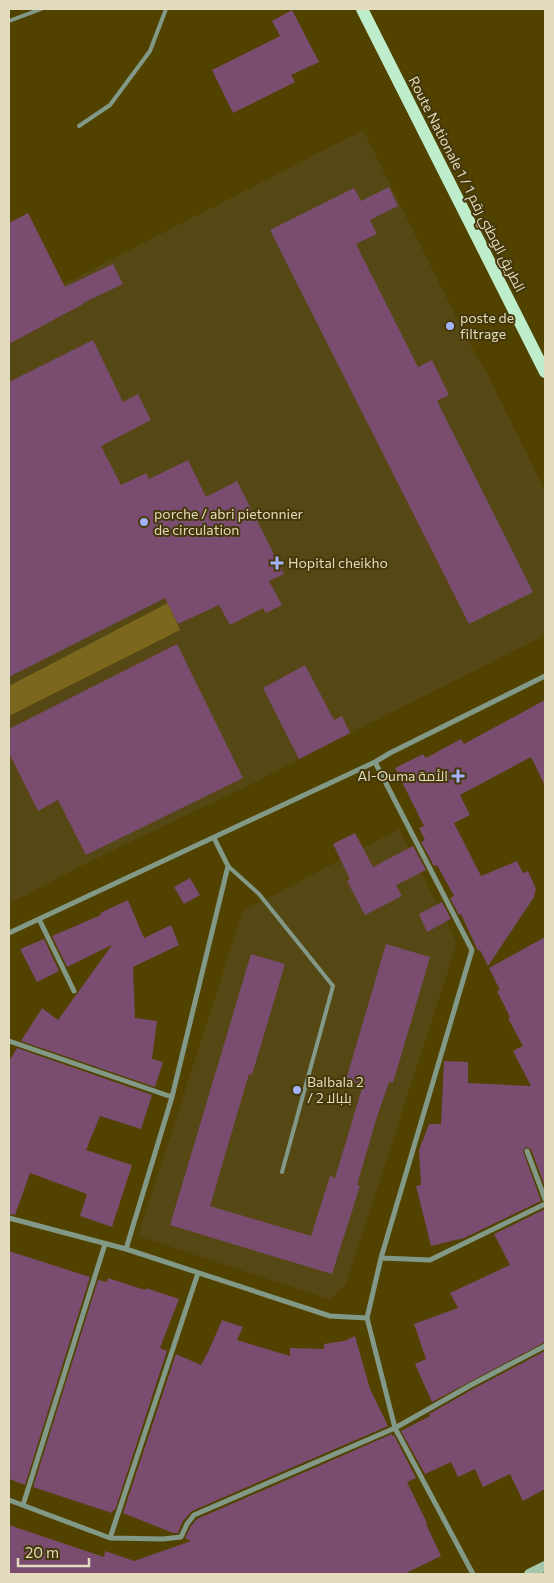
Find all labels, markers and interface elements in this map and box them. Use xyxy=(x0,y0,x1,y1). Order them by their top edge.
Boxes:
street label: Route Nationale 1 / الطريق الوطني رقم 1 xyxy=(402,73,529,296)
place label: poste de filtrage xyxy=(460,309,514,342)
marker: poste de filtrage xyxy=(444,320,456,332)
place label: porche / abri pietonnier de circulation xyxy=(154,505,304,538)
marker: porche / abri pietonnier de circulation xyxy=(138,516,150,528)
place label: Hopital cheikho xyxy=(288,554,388,571)
marker: Hopital cheikho xyxy=(270,556,284,570)
place label: Al-Ouma الأمة xyxy=(358,767,448,784)
marker: Al-Ouma الأمة xyxy=(452,770,464,782)
place label: Balbala 2 / بلبالا 2 xyxy=(307,1073,364,1106)
marker: Balbala 2 / بلبالا 2 xyxy=(291,1084,303,1096)
scale bar xyxy=(18,1536,89,1568)
text: 20 m xyxy=(25,1543,59,1561)

